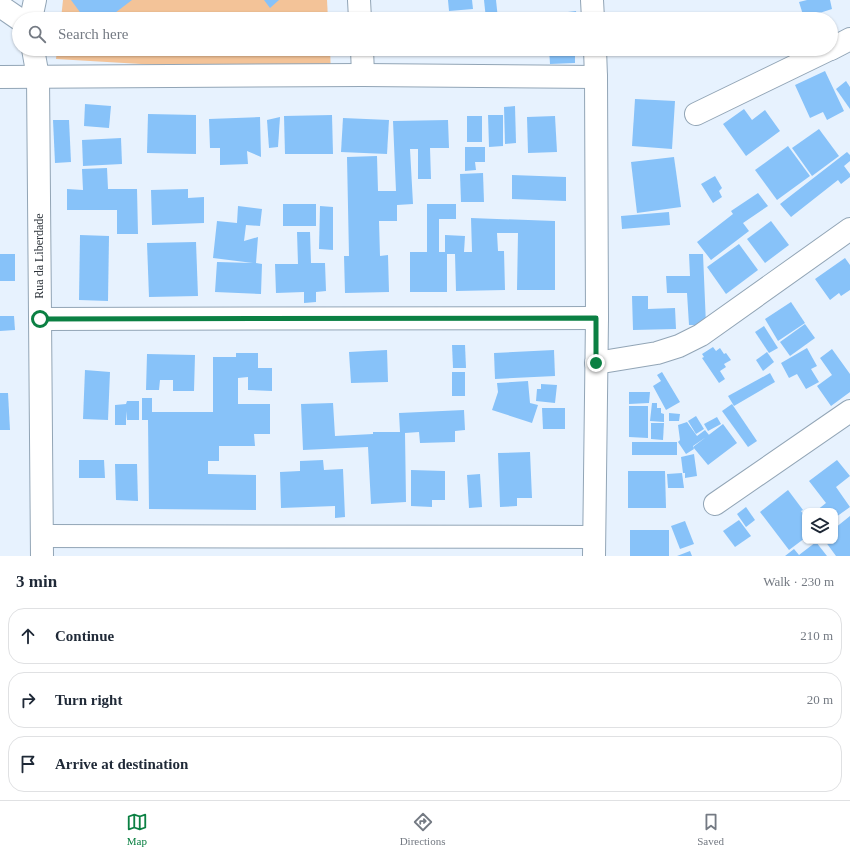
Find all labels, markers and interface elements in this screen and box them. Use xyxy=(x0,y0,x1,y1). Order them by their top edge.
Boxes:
search box xyxy=(12,12,838,56)
icon: search xyxy=(26,23,48,45)
text: Search here xyxy=(58,26,128,42)
street label: Rua da Liberdade xyxy=(32,213,46,299)
route start xyxy=(31,310,49,328)
route end xyxy=(587,354,605,372)
map controls xyxy=(802,508,838,544)
button: layers xyxy=(802,508,838,544)
text: 3 min xyxy=(16,572,57,591)
text: Walk · 230 m xyxy=(763,574,834,589)
icon: ahead xyxy=(17,625,39,647)
text: Continue xyxy=(55,628,114,644)
text: 210 m xyxy=(800,628,833,643)
icon: right xyxy=(17,689,39,711)
text: Turn right xyxy=(55,692,122,708)
text: 20 m xyxy=(807,692,833,707)
icon: arrive xyxy=(17,753,39,775)
text: Arrive at destination xyxy=(55,756,188,772)
tab: Map xyxy=(126,811,148,847)
tab: Directions xyxy=(400,811,445,847)
tab: Saved xyxy=(697,811,724,847)

